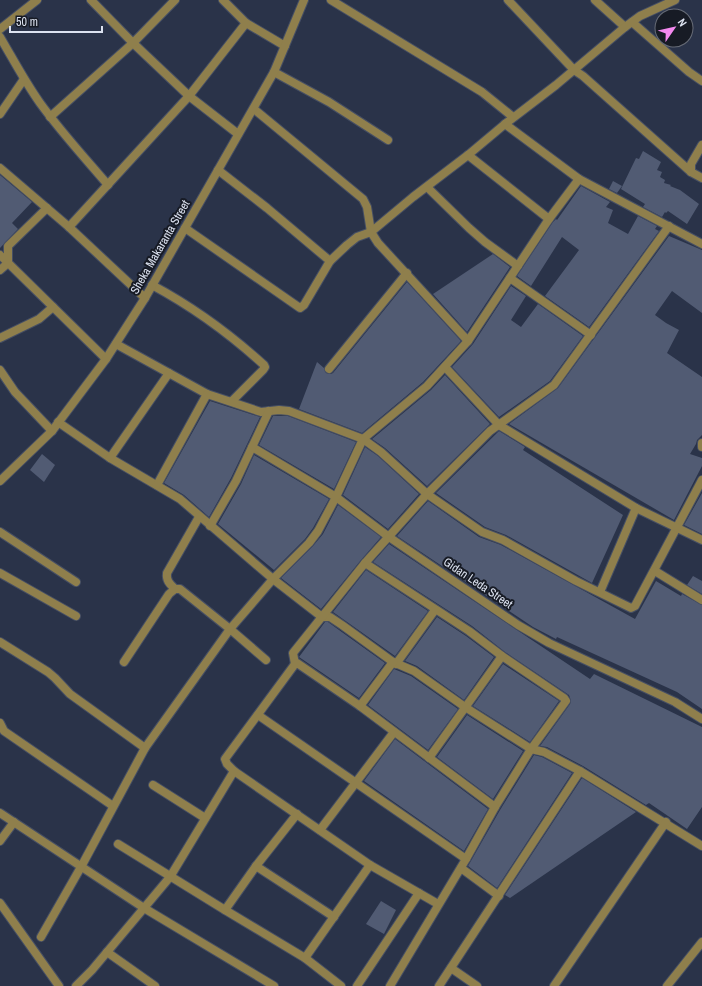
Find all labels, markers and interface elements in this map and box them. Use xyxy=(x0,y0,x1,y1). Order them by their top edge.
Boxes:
scale bar xyxy=(10,8,102,34)
north arrow xyxy=(654,8,694,48)
text: 50 m xyxy=(16,14,38,30)
text: N xyxy=(675,16,690,29)
street label: Sheka Makaranta Street xyxy=(127,197,194,297)
street label: Gidan Leda Street xyxy=(440,554,516,612)

